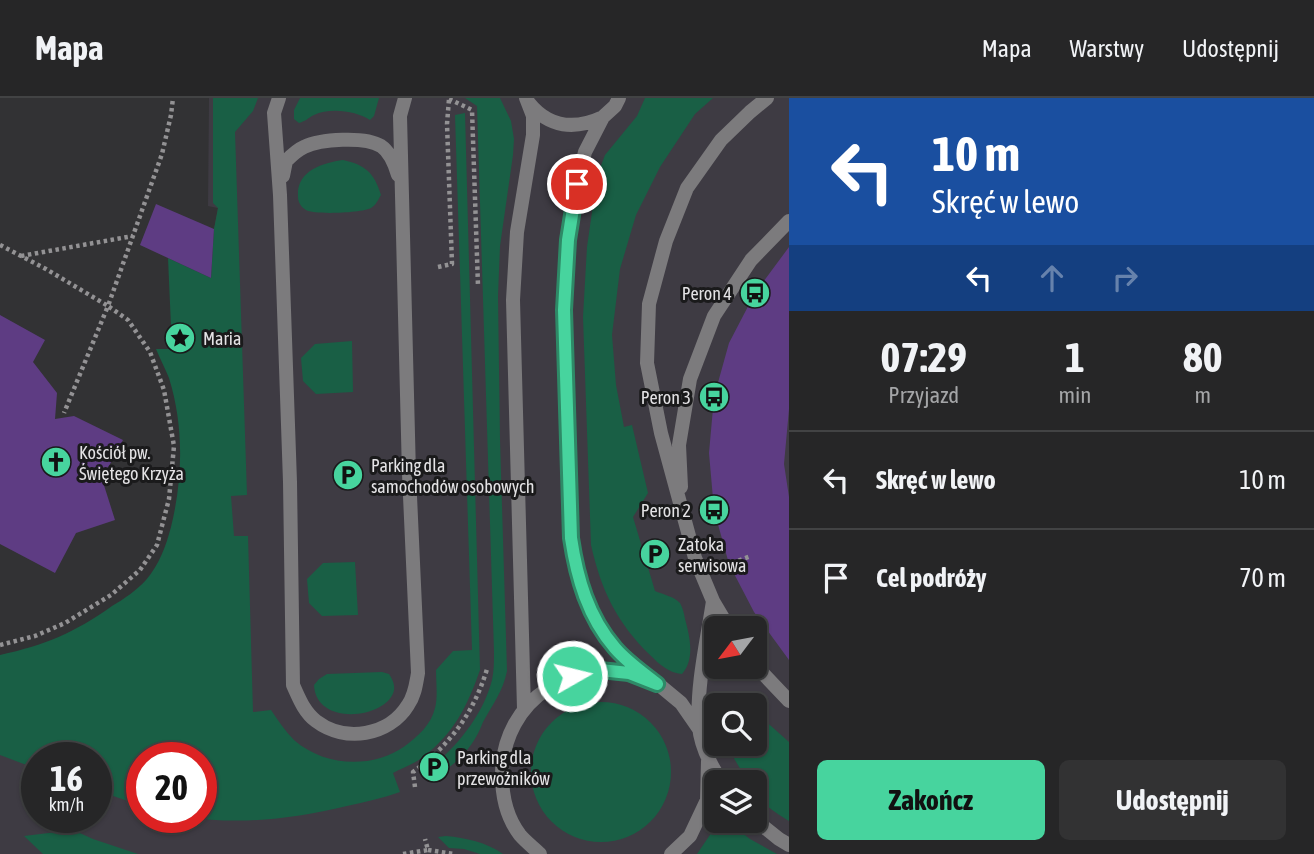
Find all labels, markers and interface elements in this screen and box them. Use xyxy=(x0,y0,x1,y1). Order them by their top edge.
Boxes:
text: Mapa xyxy=(35,29,103,67)
text: Mapa xyxy=(982,35,1032,62)
text: Warstwy xyxy=(1070,35,1144,62)
text: Udostępnij xyxy=(1182,35,1279,62)
text: 10 m xyxy=(932,125,1020,181)
icon: left xyxy=(817,126,908,217)
pin xyxy=(547,154,607,214)
icon: arrive xyxy=(558,165,596,203)
text: Skręć w lewo xyxy=(932,183,1079,220)
icon: left xyxy=(960,259,998,297)
icon: ahead xyxy=(1033,259,1071,297)
icon: right xyxy=(1106,259,1144,297)
bus stop icon: Peron 4 xyxy=(738,276,772,310)
place label: Peron 4 xyxy=(682,283,732,304)
place icon: Maria xyxy=(163,321,197,355)
place label: Maria xyxy=(203,328,241,349)
text: 07:29 xyxy=(881,333,967,381)
text: 1 xyxy=(1065,333,1085,381)
text: 80 xyxy=(1183,333,1222,381)
bus stop icon: Peron 3 xyxy=(697,380,731,414)
text: Przyjazd xyxy=(888,382,959,408)
text: min xyxy=(1058,382,1091,408)
text: m xyxy=(1194,382,1211,408)
place label: Peron 3 xyxy=(641,387,691,408)
place label: Kościół pw. Świętego Krzyża xyxy=(79,442,184,484)
church icon: Kościół pw. Świętego Krzyża xyxy=(39,445,73,479)
place label: Parking dla samochodów osobowych xyxy=(371,455,534,497)
parking icon: Parking dla samochodów osobowych xyxy=(331,458,365,492)
icon: left xyxy=(817,461,855,499)
text: Skręć w lewo xyxy=(876,465,996,495)
text: 10 m xyxy=(1239,465,1286,495)
bus stop icon: Peron 2 xyxy=(697,493,731,527)
place label: Peron 2 xyxy=(641,500,691,521)
place label: Zatoka serwisowa xyxy=(678,534,746,576)
parking icon: Zatoka serwisowa xyxy=(638,537,672,571)
icon: arrive xyxy=(817,559,855,597)
text: Cel podróży xyxy=(876,563,987,593)
text: 70 m xyxy=(1239,563,1286,593)
north arrow xyxy=(704,616,766,679)
map controls xyxy=(704,616,767,833)
position arrow xyxy=(535,639,609,713)
button: search xyxy=(704,693,767,756)
speed limit sign: 20 xyxy=(126,742,217,833)
place label: Parking dla przewoźników xyxy=(457,747,550,789)
parking icon: Parking dla przewoźników xyxy=(417,750,451,784)
text: 16 xyxy=(50,758,83,798)
button: Zakończ xyxy=(817,760,1045,840)
button: Udostępnij xyxy=(1059,760,1286,840)
button: layers xyxy=(704,770,767,833)
text: km/h xyxy=(49,794,84,815)

